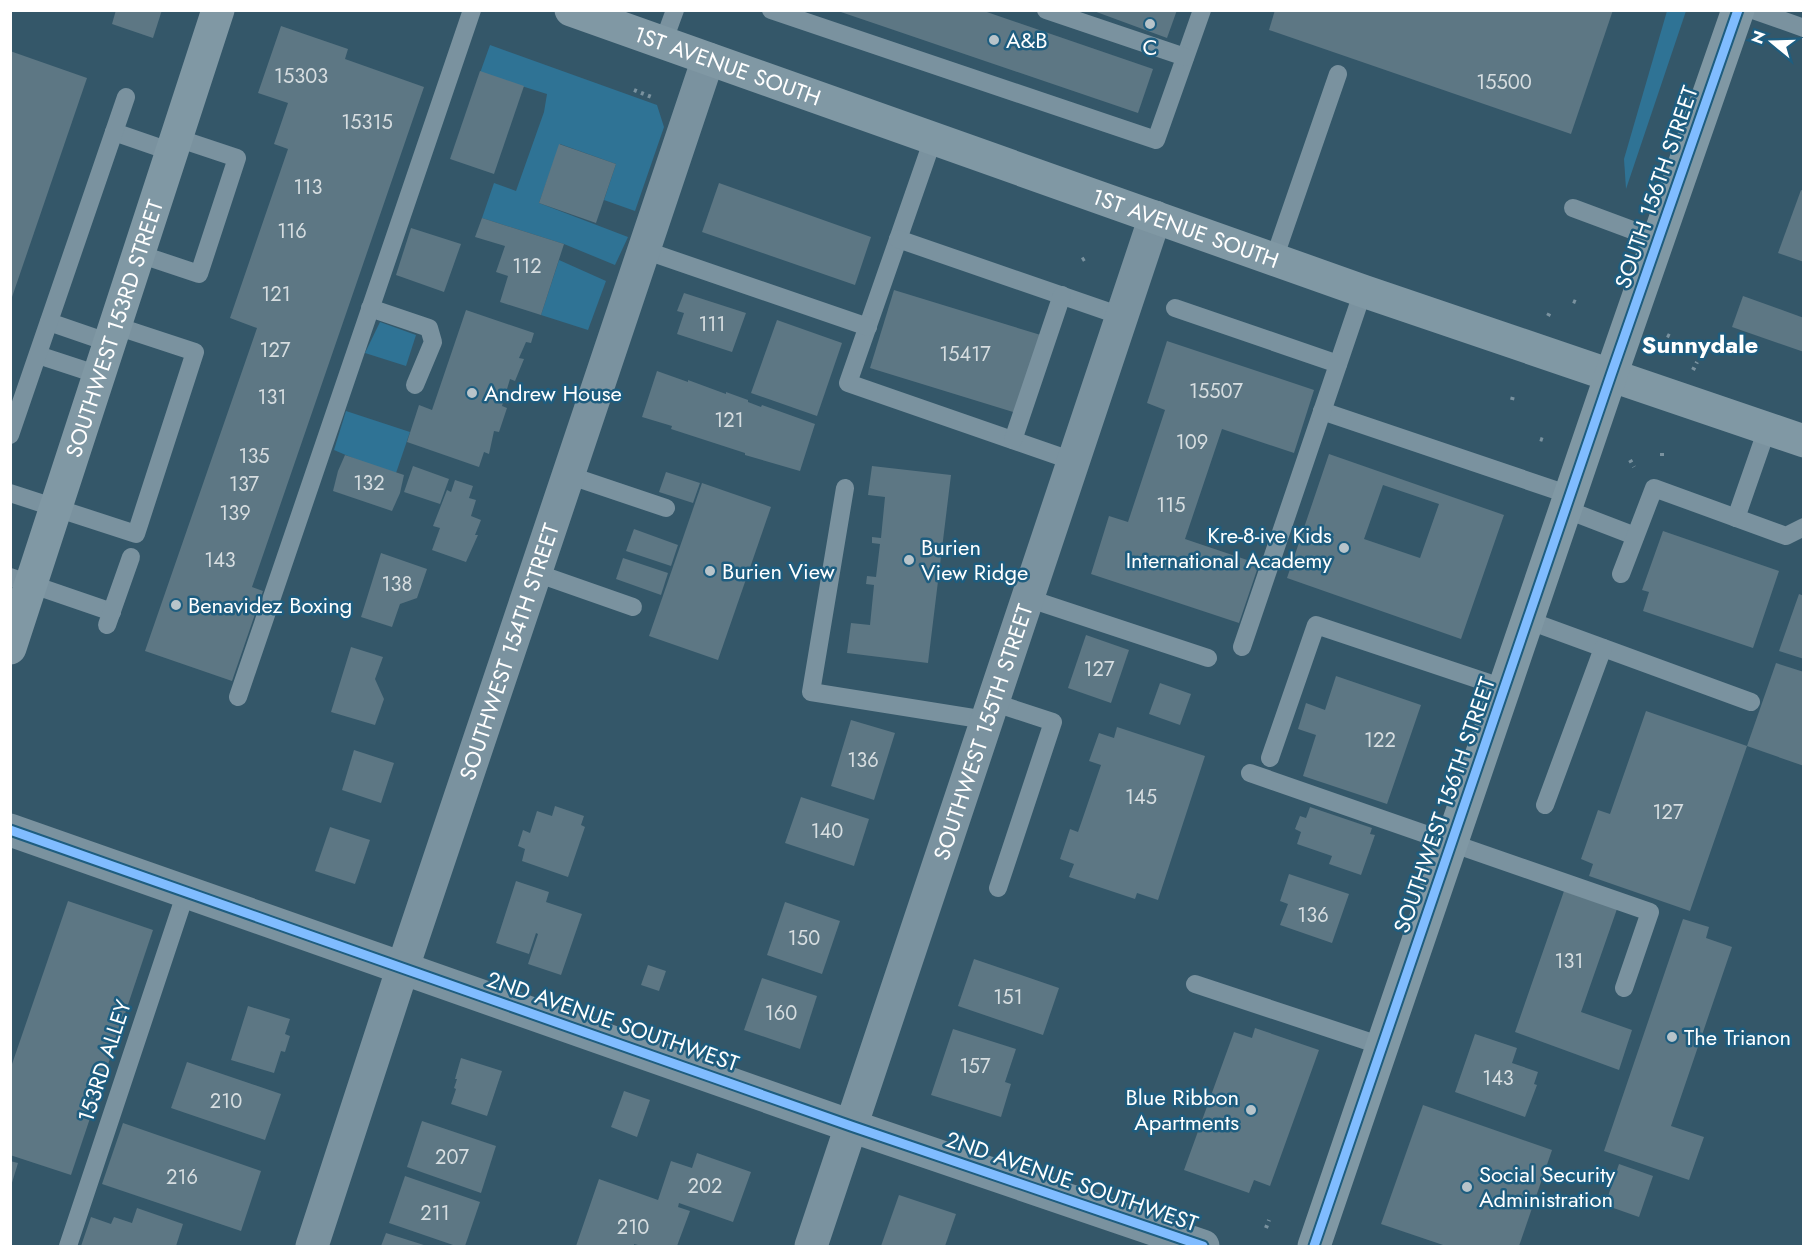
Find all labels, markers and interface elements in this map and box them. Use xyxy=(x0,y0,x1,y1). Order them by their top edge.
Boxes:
north arrow xyxy=(1742,12,1802,72)
marker: C xyxy=(1143,17,1157,31)
street label: 1ST AVENUE SOUTH xyxy=(629,18,825,113)
place label: A&B xyxy=(1006,24,1048,56)
text: N xyxy=(1745,28,1771,47)
place label: C xyxy=(1142,31,1158,63)
marker: A&B xyxy=(987,33,1001,47)
house number: 15303 xyxy=(274,62,328,91)
house number: 15500 xyxy=(1476,68,1532,97)
street label: SOUTH 156TH STREET xyxy=(1606,81,1706,293)
house number: 15315 xyxy=(341,108,393,137)
house number: 113 xyxy=(294,173,323,202)
street label: 1ST AVENUE SOUTH xyxy=(1088,180,1283,276)
street label: SOUTHWEST 153RD STREET xyxy=(57,195,171,462)
house number: 116 xyxy=(277,217,307,246)
house number: 112 xyxy=(512,252,542,281)
house number: 121 xyxy=(261,280,291,309)
house number: 111 xyxy=(699,310,726,339)
district label: Sunnydale xyxy=(1642,327,1758,362)
house number: 127 xyxy=(260,336,291,365)
house number: 15417 xyxy=(939,340,991,369)
place label: Andrew House xyxy=(484,377,622,409)
house number: 15507 xyxy=(1189,377,1244,406)
house number: 131 xyxy=(258,383,286,412)
marker: Andrew House xyxy=(465,386,479,400)
house number: 121 xyxy=(714,406,744,435)
house number: 109 xyxy=(1176,428,1208,457)
house number: 135 xyxy=(238,442,270,471)
house number: 132 xyxy=(353,469,385,498)
house number: 137 xyxy=(229,470,260,499)
house number: 115 xyxy=(1156,491,1186,520)
house number: 139 xyxy=(219,499,251,528)
street label: SOUTHWEST 154TH STREET xyxy=(451,519,567,784)
place label: Kre-8-ive Kids International Academy xyxy=(1126,519,1332,576)
place label: Burien View Ridge xyxy=(921,531,1028,588)
marker: Kre-8-ive Kids International Academy xyxy=(1337,541,1351,555)
house number: 143 xyxy=(204,546,236,575)
marker: Burien View Ridge xyxy=(902,553,916,567)
place label: Burien View xyxy=(722,555,835,587)
marker: Burien View xyxy=(703,564,717,578)
house number: 138 xyxy=(382,570,412,599)
place label: Benavidez Boxing xyxy=(188,589,352,621)
marker: Benavidez Boxing xyxy=(169,598,183,612)
street label: SOUTHWEST 155TH STREET xyxy=(925,599,1041,864)
house number: 127 xyxy=(1084,655,1115,684)
street label: SOUTHWEST 156TH STREET xyxy=(1385,672,1503,937)
house number: 122 xyxy=(1364,726,1396,755)
house number: 136 xyxy=(847,746,879,775)
house number: 145 xyxy=(1125,783,1157,812)
house number: 127 xyxy=(1653,798,1684,827)
house number: 140 xyxy=(811,817,843,846)
house number: 136 xyxy=(1297,901,1329,930)
house number: 150 xyxy=(788,924,820,953)
house number: 131 xyxy=(1555,947,1583,976)
street label: 2ND AVENUE SOUTHWEST xyxy=(483,963,744,1080)
house number: 151 xyxy=(993,983,1023,1012)
street label: 153RD ALLEY xyxy=(69,995,139,1126)
house number: 160 xyxy=(765,999,797,1028)
place label: The Trianon xyxy=(1684,1021,1791,1053)
marker: The Trianon xyxy=(1665,1030,1679,1044)
house number: 157 xyxy=(960,1052,991,1081)
house number: 143 xyxy=(1482,1064,1514,1093)
place label: Blue Ribbon Apartments xyxy=(1126,1081,1239,1138)
house number: 210 xyxy=(210,1087,242,1116)
marker: Blue Ribbon Apartments xyxy=(1244,1103,1258,1117)
street label: 2ND AVENUE SOUTHWEST xyxy=(942,1123,1203,1240)
house number: 207 xyxy=(435,1143,469,1172)
place label: Social Security Administration xyxy=(1479,1158,1616,1215)
house number: 216 xyxy=(166,1163,198,1192)
house number: 202 xyxy=(688,1172,722,1201)
marker: Social Security Administration xyxy=(1460,1180,1474,1194)
house number: 211 xyxy=(420,1199,450,1228)
house number: 210 xyxy=(617,1213,649,1242)

